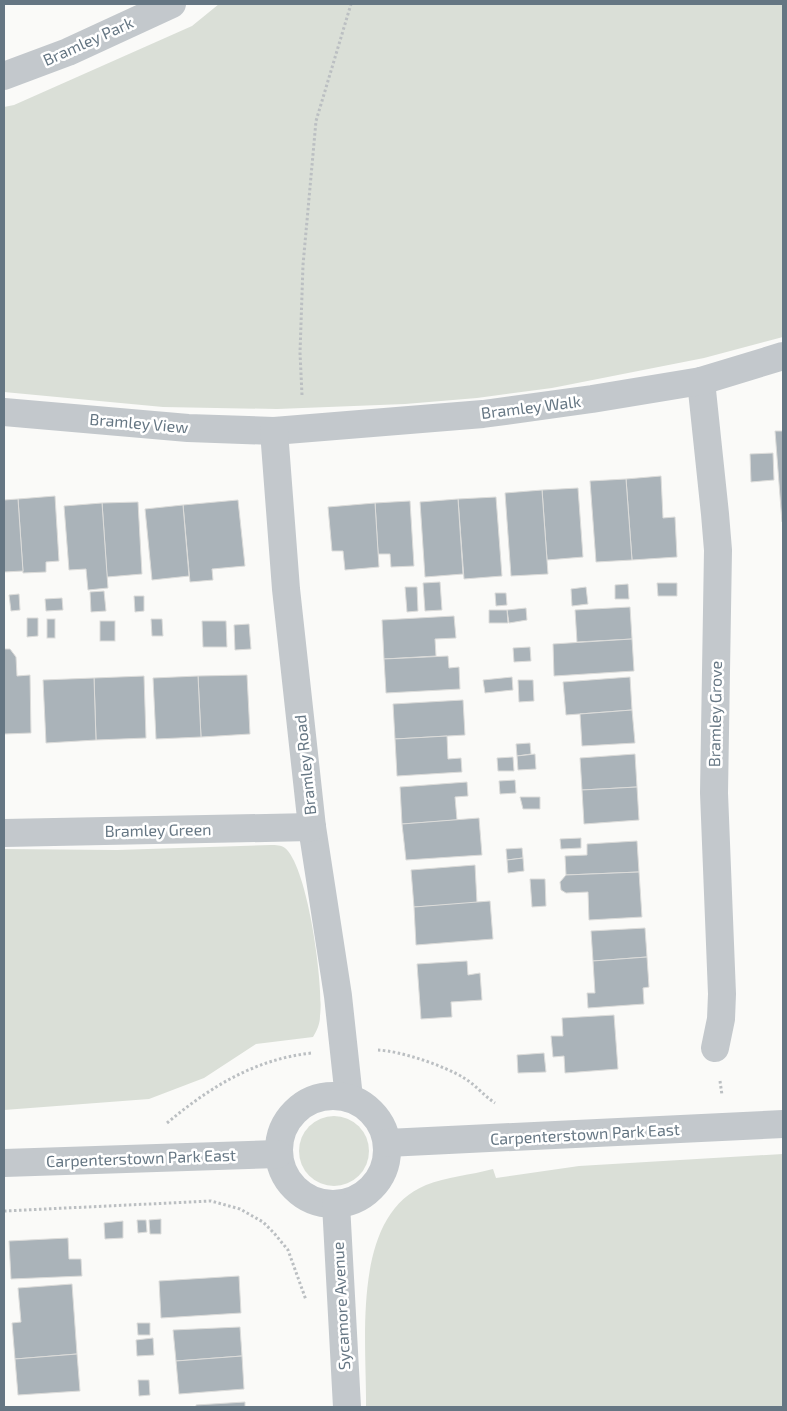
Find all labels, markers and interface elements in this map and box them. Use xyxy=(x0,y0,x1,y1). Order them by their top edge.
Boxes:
street label: Bramley Park xyxy=(40,12,136,69)
street label: Bramley Walk xyxy=(480,391,582,422)
street label: Bramley View xyxy=(89,409,189,436)
street label: Bramley Grove xyxy=(704,661,725,767)
street label: Bramley Road xyxy=(290,714,319,816)
street label: Bramley Green xyxy=(104,819,212,840)
street label: Carpenterstown Park East xyxy=(490,1119,680,1148)
street label: Carpenterstown Park East xyxy=(46,1145,236,1170)
street label: Sycamore Avenue xyxy=(328,1241,353,1371)

